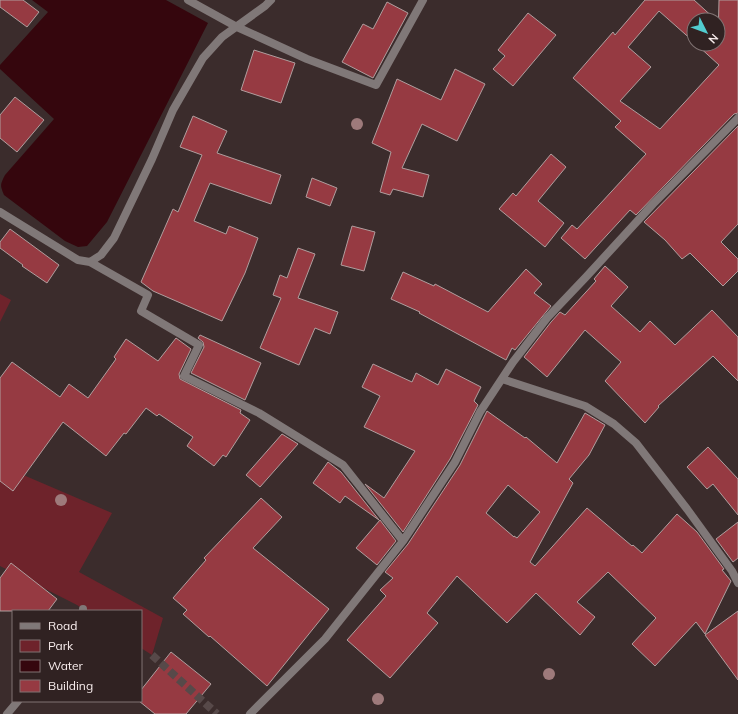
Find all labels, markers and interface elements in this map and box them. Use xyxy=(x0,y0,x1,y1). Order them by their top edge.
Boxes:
north arrow xyxy=(686,12,726,52)
text: N xyxy=(705,31,721,46)
legend xyxy=(12,610,142,702)
text: Road xyxy=(48,618,77,633)
text: Park xyxy=(48,638,74,653)
text: Water xyxy=(48,658,84,673)
text: Building xyxy=(48,678,93,693)

